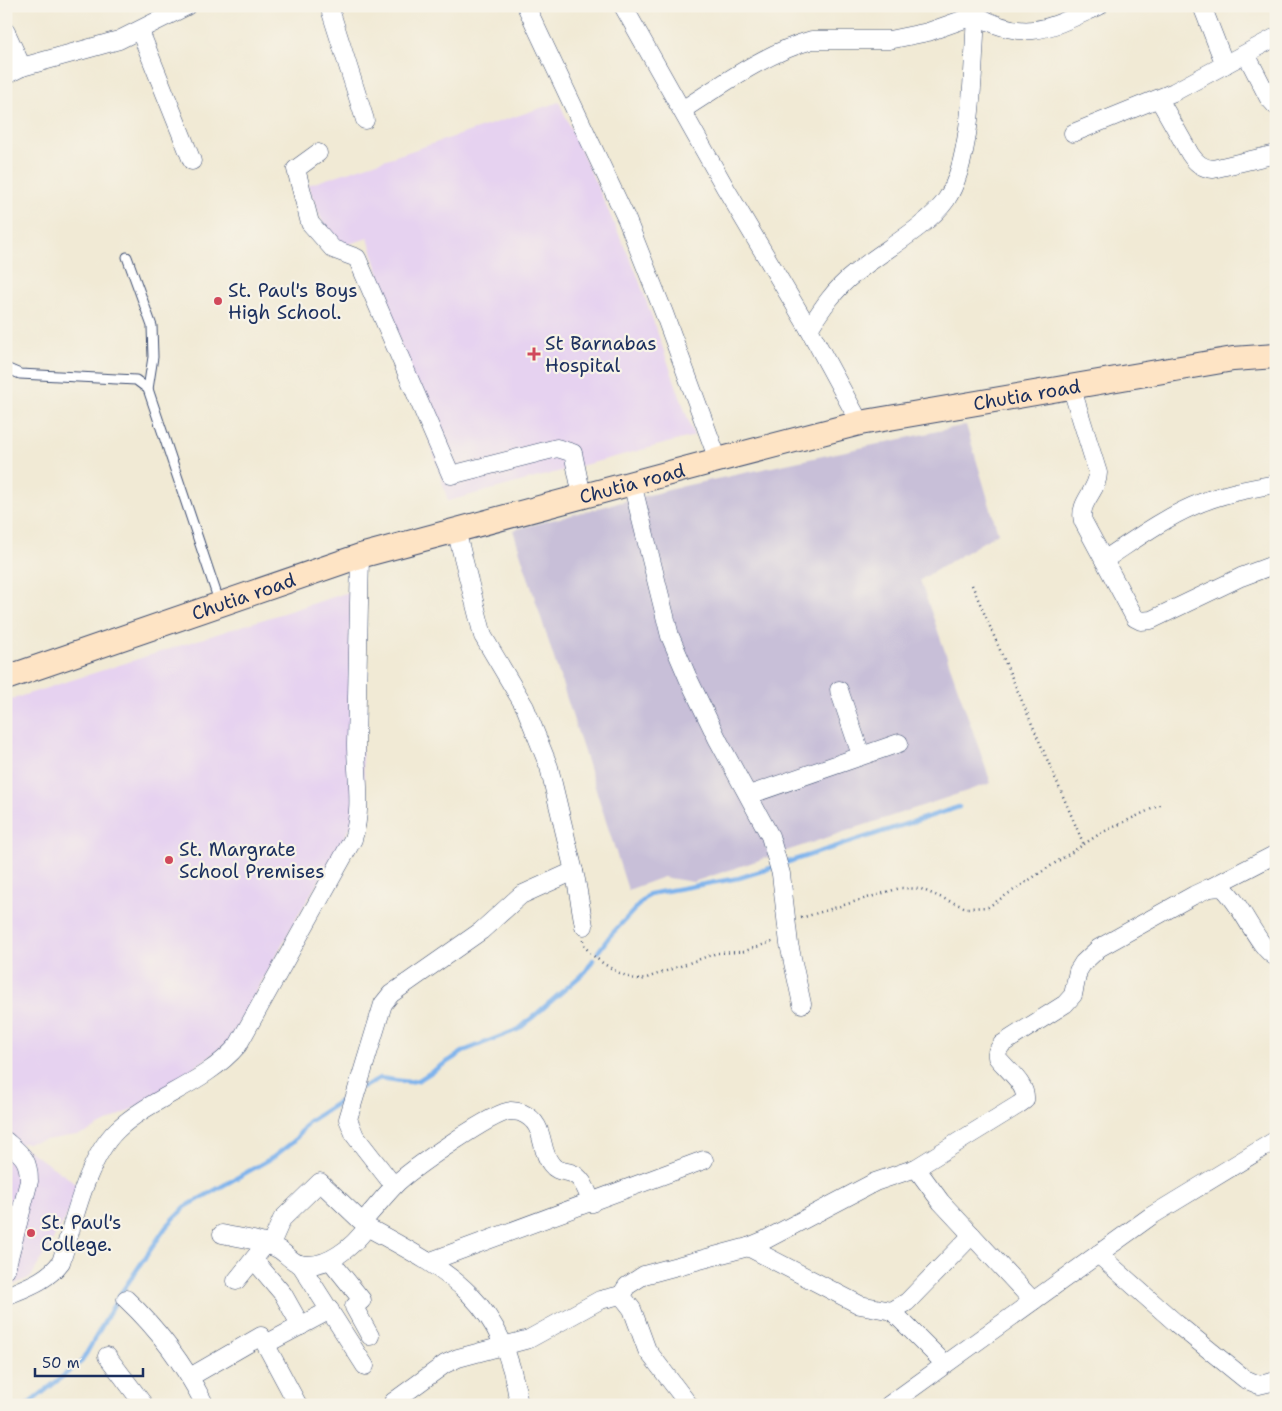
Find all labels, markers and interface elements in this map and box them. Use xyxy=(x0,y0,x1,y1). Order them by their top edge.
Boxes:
place label: St. Paul's Boys High School. xyxy=(228,278,358,325)
marker: St. Paul's Boys High School. xyxy=(212,295,224,307)
place label: St Barnabas Hospital xyxy=(545,331,657,378)
marker: St Barnabas Hospital xyxy=(527,347,541,361)
street label: Chutia road xyxy=(971,373,1082,416)
street label: Chutia road xyxy=(576,457,688,509)
street label: Chutia road xyxy=(188,567,299,626)
place label: St. Margrate School Premises xyxy=(179,837,325,884)
marker: St. Margrate School Premises xyxy=(163,854,175,866)
place label: St. Paul's College. xyxy=(41,1210,121,1257)
marker: St. Paul's College. xyxy=(25,1227,37,1239)
scale bar xyxy=(35,1346,142,1378)
text: 50 m xyxy=(42,1353,80,1373)

